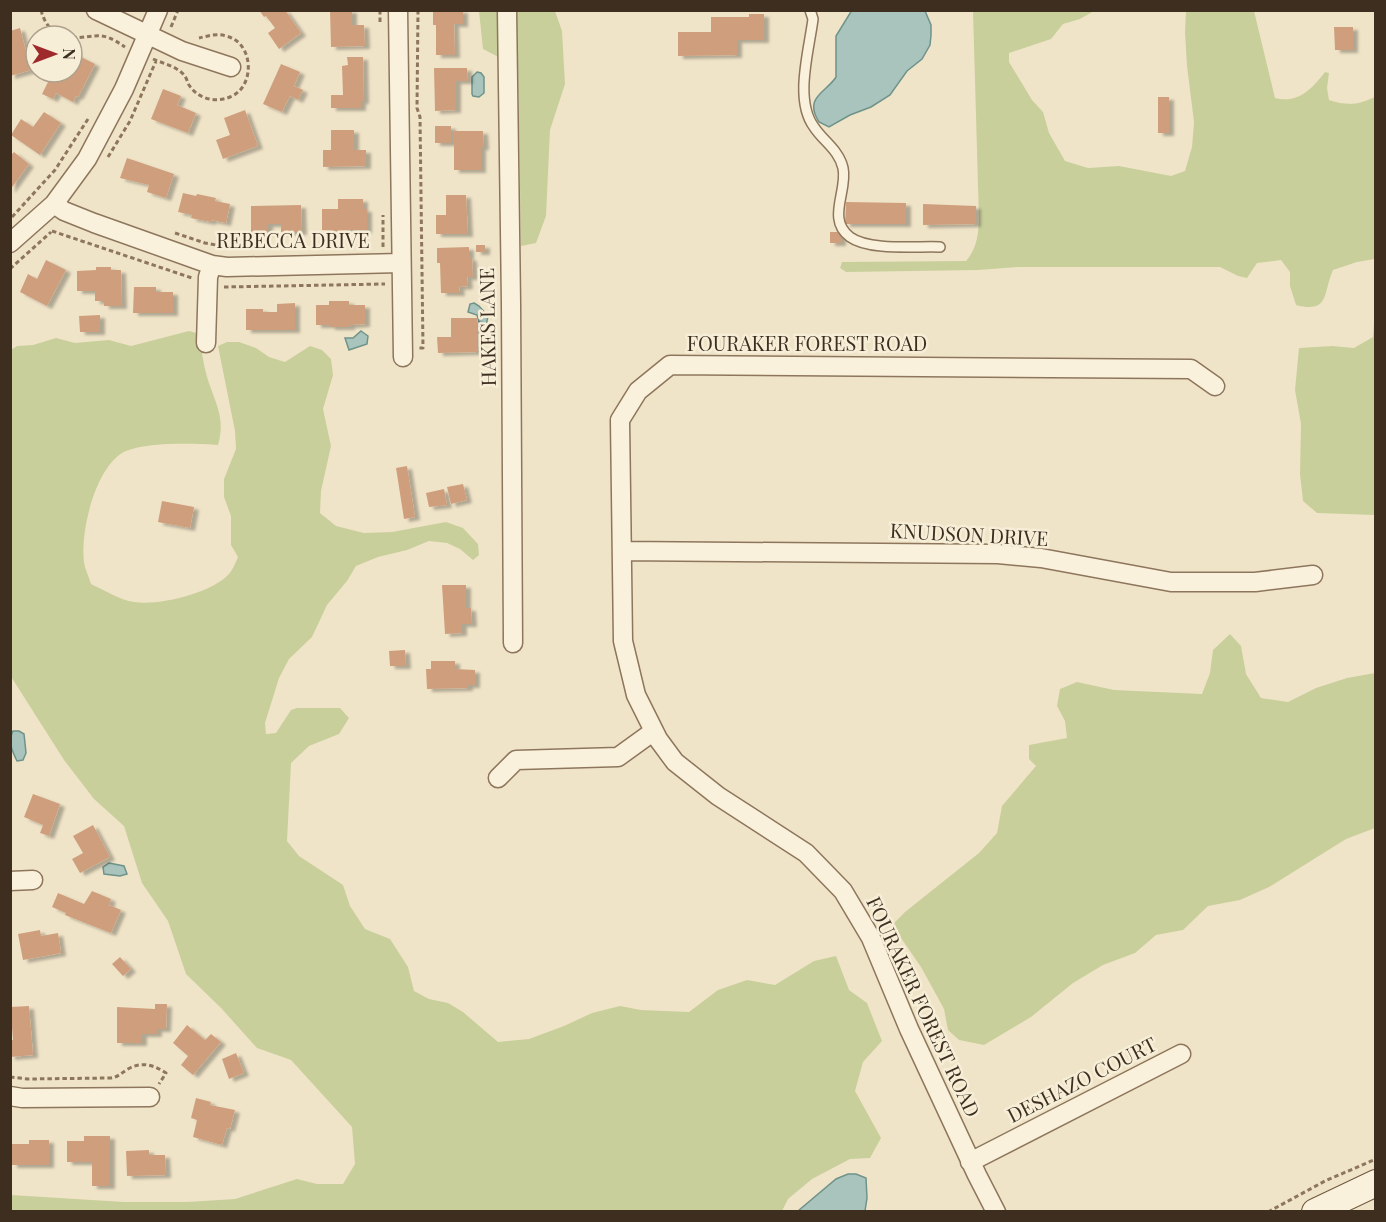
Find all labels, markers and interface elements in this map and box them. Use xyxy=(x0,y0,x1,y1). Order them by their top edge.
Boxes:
north arrow xyxy=(24,24,84,84)
text: N xyxy=(59,48,80,60)
street label: REBECCA DRIVE xyxy=(216,226,370,253)
street label: HAKES LANE xyxy=(472,267,501,387)
street label: FOURAKER FOREST ROAD xyxy=(687,329,927,356)
street label: KNUDSON DRIVE xyxy=(889,516,1049,551)
street label: FOURAKER FOREST ROAD xyxy=(861,892,987,1121)
street label: DESHAZO COURT xyxy=(1002,1029,1161,1128)

